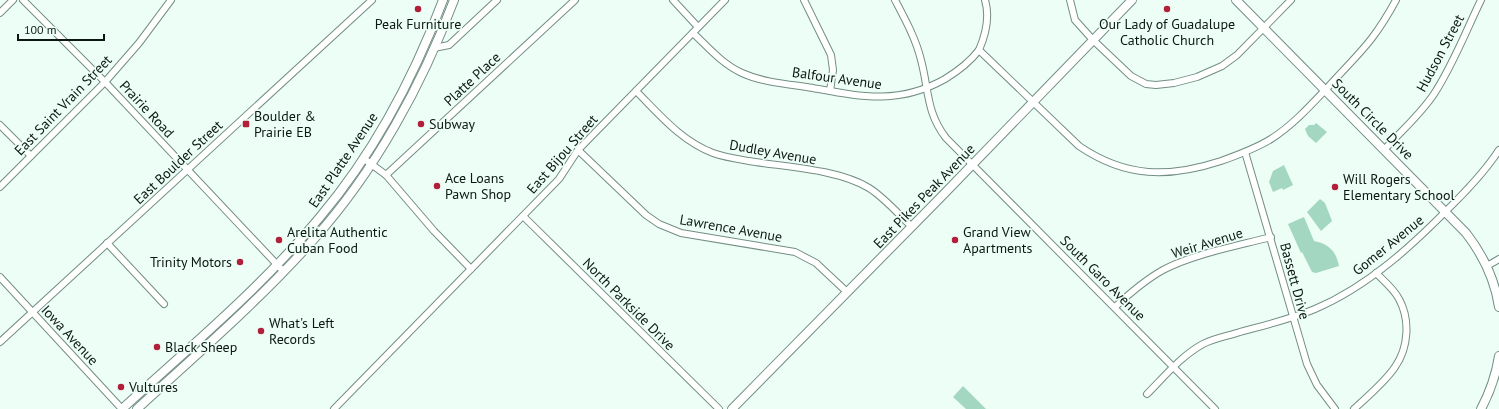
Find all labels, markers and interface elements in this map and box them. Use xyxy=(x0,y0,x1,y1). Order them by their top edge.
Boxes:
marker: Peak Furniture xyxy=(413,4,423,14)
marker: Our Lady of Guadalupe Catholic Church xyxy=(1162,4,1172,14)
street label: Hudson Street xyxy=(1412,11,1468,95)
place label: Peak Furniture xyxy=(375,15,461,33)
place label: Our Lady of Guadalupe Catholic Church xyxy=(1099,15,1235,49)
scale bar xyxy=(18,16,104,42)
text: 100 m xyxy=(24,22,57,37)
street label: Platte Place xyxy=(440,48,504,110)
street label: East Saint Vrain Street xyxy=(10,51,116,159)
street label: Balfour Avenue xyxy=(791,63,883,93)
street label: South Circle Drive xyxy=(1329,75,1417,163)
street label: Prairie Road xyxy=(116,77,178,141)
place label: Boulder & Prairie EB xyxy=(254,107,316,141)
street label: East Platte Avenue xyxy=(304,109,382,211)
street label: East Bijou Street xyxy=(523,111,601,197)
place label: Subway xyxy=(429,115,476,133)
street label: East Boulder Street xyxy=(130,116,226,208)
marker: Boulder & Prairie EB xyxy=(241,119,251,129)
marker: Subway xyxy=(416,119,426,129)
street label: Dudley Avenue xyxy=(728,135,818,169)
street label: East Pikes Peak Avenue xyxy=(869,140,979,252)
place label: Ace Loans Pawn Shop xyxy=(445,169,511,203)
place label: Will Rogers Elementary School xyxy=(1343,170,1455,204)
marker: Ace Loans Pawn Shop xyxy=(432,181,442,191)
marker: Will Rogers Elementary School xyxy=(1330,182,1340,192)
street label: Lawrence Avenue xyxy=(678,210,784,246)
street label: Gomer Avenue xyxy=(1349,211,1427,279)
place label: Arelita Authentic Cuban Food xyxy=(287,223,388,257)
place label: Grand View Apartments xyxy=(963,223,1033,257)
street label: Weir Avenue xyxy=(1169,224,1245,262)
street label: South Garo Avenue xyxy=(1057,232,1149,324)
marker: Arelita Authentic Cuban Food xyxy=(274,235,284,245)
marker: Grand View Apartments xyxy=(950,235,960,245)
street label: Bassett Drive xyxy=(1276,241,1314,321)
place label: Trinity Motors xyxy=(150,253,232,271)
street label: North Parkside Drive xyxy=(579,254,679,354)
marker: Trinity Motors xyxy=(235,257,245,267)
street label: Iowa Avenue xyxy=(38,301,102,369)
place label: What's Left Records xyxy=(269,314,335,348)
marker: What's Left Records xyxy=(256,326,266,336)
place label: Black Sheep xyxy=(165,338,237,356)
marker: Black Sheep xyxy=(152,342,162,352)
place label: Vultures xyxy=(128,378,178,396)
marker: Vultures xyxy=(116,382,126,392)

